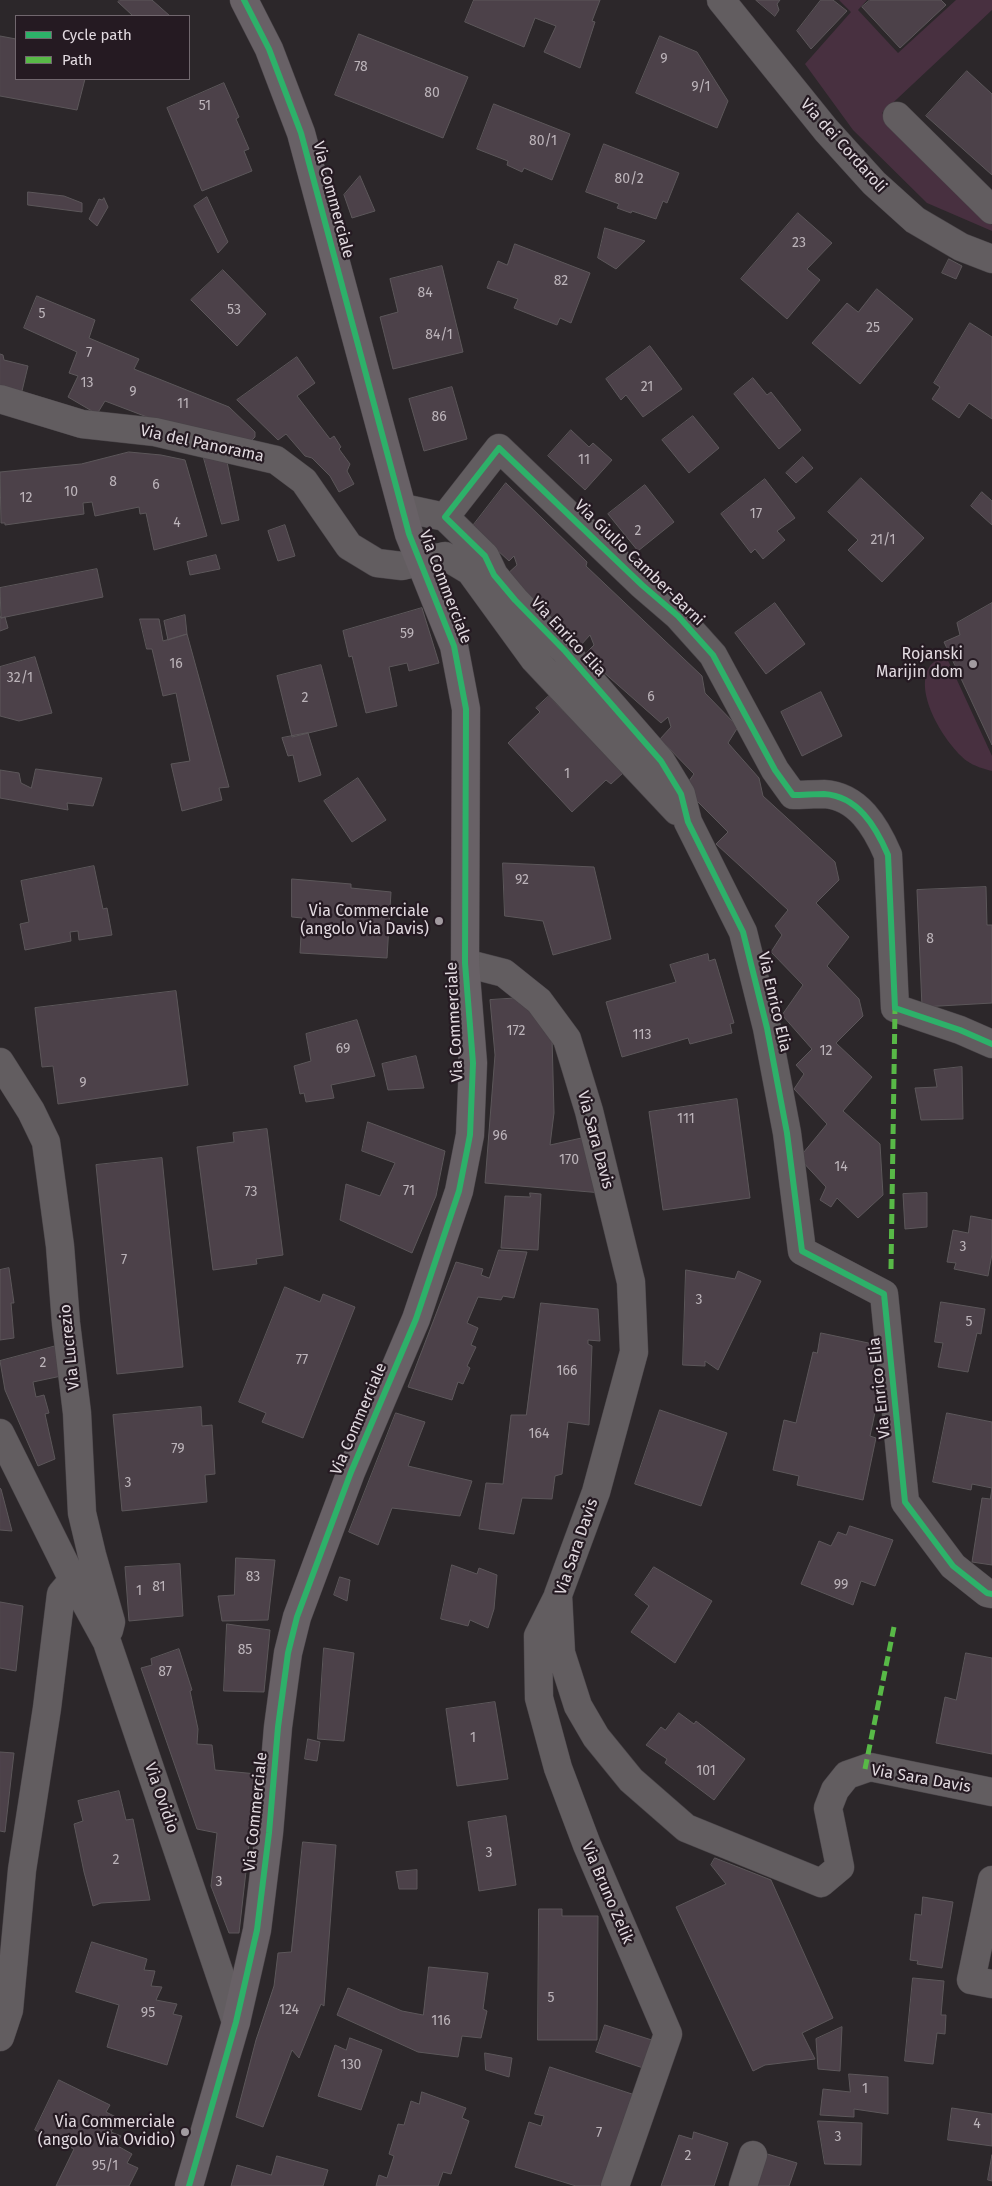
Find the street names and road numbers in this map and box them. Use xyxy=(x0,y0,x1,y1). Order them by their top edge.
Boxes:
street label: Via dei Cordaroli xyxy=(796,95,890,197)
street label: Via Commerciale xyxy=(308,139,358,261)
street label: Via del Panorama xyxy=(138,421,266,467)
street label: Via Giulio Camber-Barni xyxy=(570,496,708,630)
street label: Via Commerciale xyxy=(414,527,476,647)
street label: Via Enrico Elia xyxy=(526,593,610,681)
street label: Via Enrico Elia xyxy=(753,950,795,1054)
street label: Via Commerciale xyxy=(442,961,468,1083)
street label: Via Sara Davis xyxy=(573,1089,617,1191)
street label: Via Lucrezio xyxy=(56,1303,84,1391)
street label: Via Enrico Elia xyxy=(865,1336,895,1440)
street label: Via Commerciale xyxy=(327,1360,391,1478)
street label: Via Sara Davis xyxy=(552,1496,602,1598)
street label: Via Commerciale xyxy=(240,1751,272,1873)
street label: Via Ovidio xyxy=(140,1760,182,1836)
street label: Via Sara Davis xyxy=(870,1761,972,1797)
street label: Via Bruno Zelik xyxy=(577,1839,637,1947)

